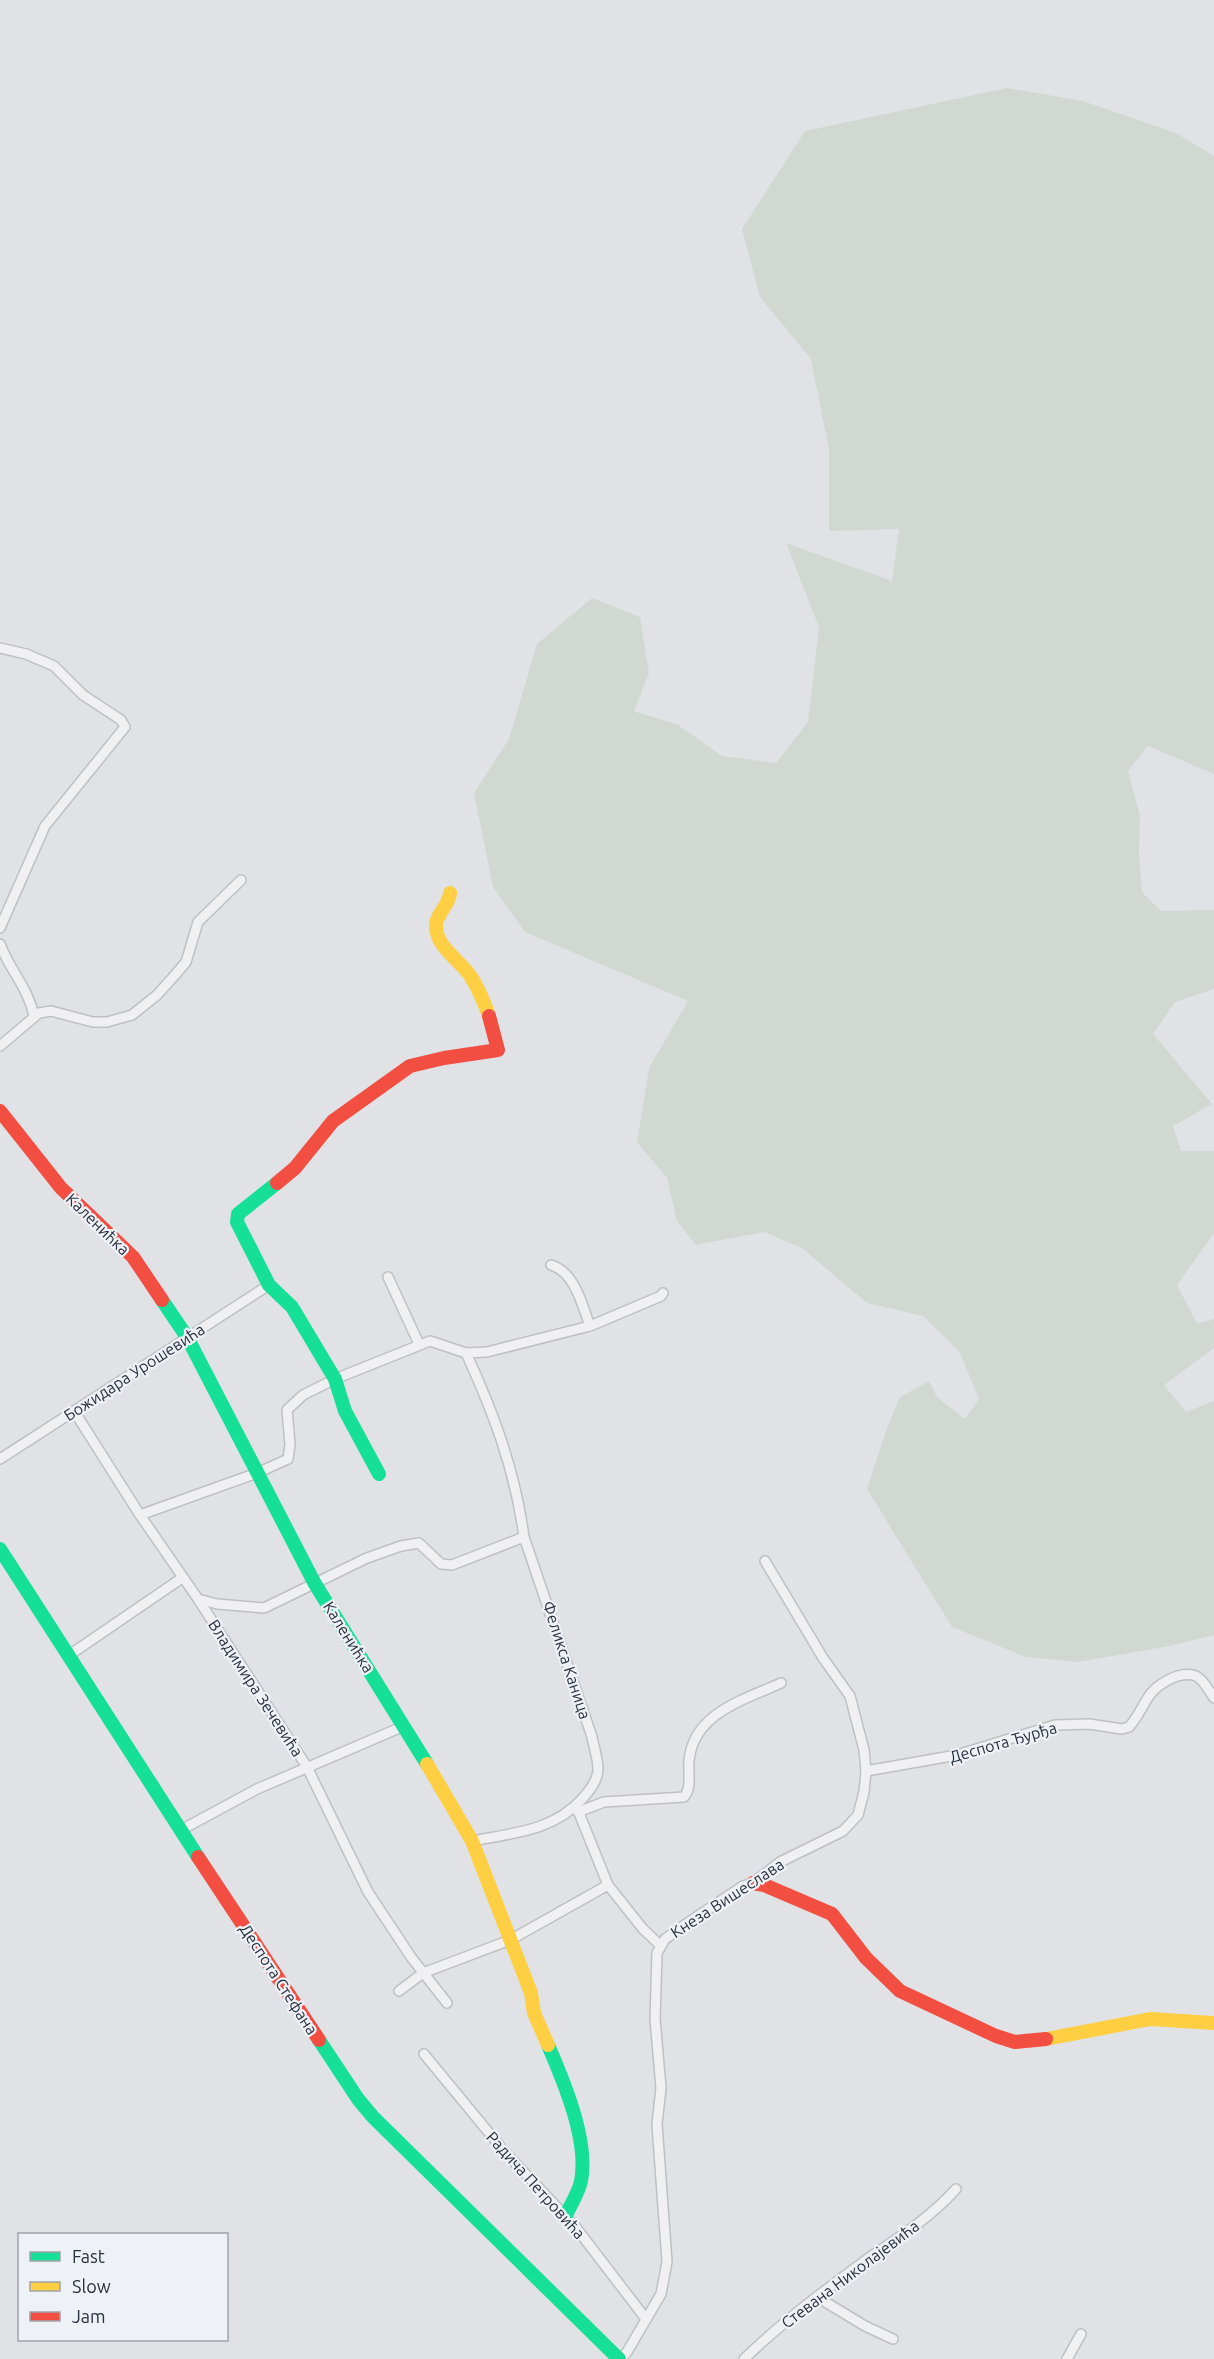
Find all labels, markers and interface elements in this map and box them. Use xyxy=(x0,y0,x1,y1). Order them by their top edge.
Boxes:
street label: Каленићка xyxy=(63,1190,133,1258)
street label: Божидара Урошевића xyxy=(60,1320,208,1424)
street label: Каленићка xyxy=(320,1598,378,1676)
street label: Феликса Каница xyxy=(539,1599,595,1721)
street label: Владимира Зечевића xyxy=(205,1616,307,1760)
street label: Деспота Ђурђа xyxy=(947,1718,1059,1766)
street label: Кнеза Вишеслава xyxy=(667,1855,787,1941)
street label: Деспота Стефана xyxy=(237,1920,321,2038)
street label: Радича Петровића xyxy=(483,2128,589,2242)
street label: Стевана Николајевића xyxy=(778,2216,922,2332)
legend xyxy=(18,2233,228,2341)
text: Fast xyxy=(72,2246,105,2266)
text: Slow xyxy=(72,2276,111,2296)
text: Jam xyxy=(72,2306,106,2326)

